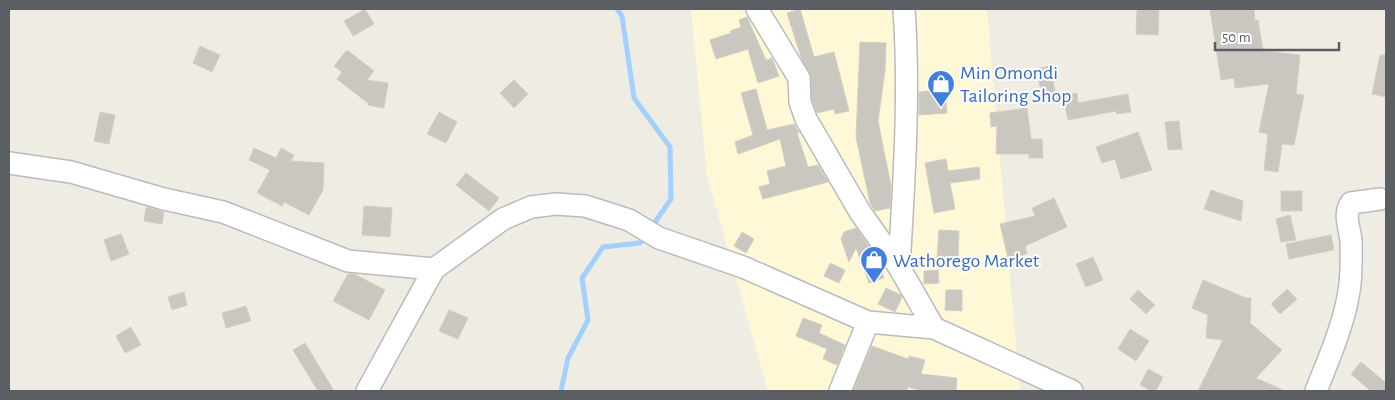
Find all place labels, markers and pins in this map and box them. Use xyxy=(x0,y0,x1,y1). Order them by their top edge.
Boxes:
place label: Min Omondi Tailoring Shop xyxy=(960,63,1071,106)
shop icon: Min Omondi Tailoring Shop xyxy=(926,69,956,108)
shop icon: Wathorego Market xyxy=(859,245,889,284)
place label: Wathorego Market xyxy=(893,251,1040,271)

